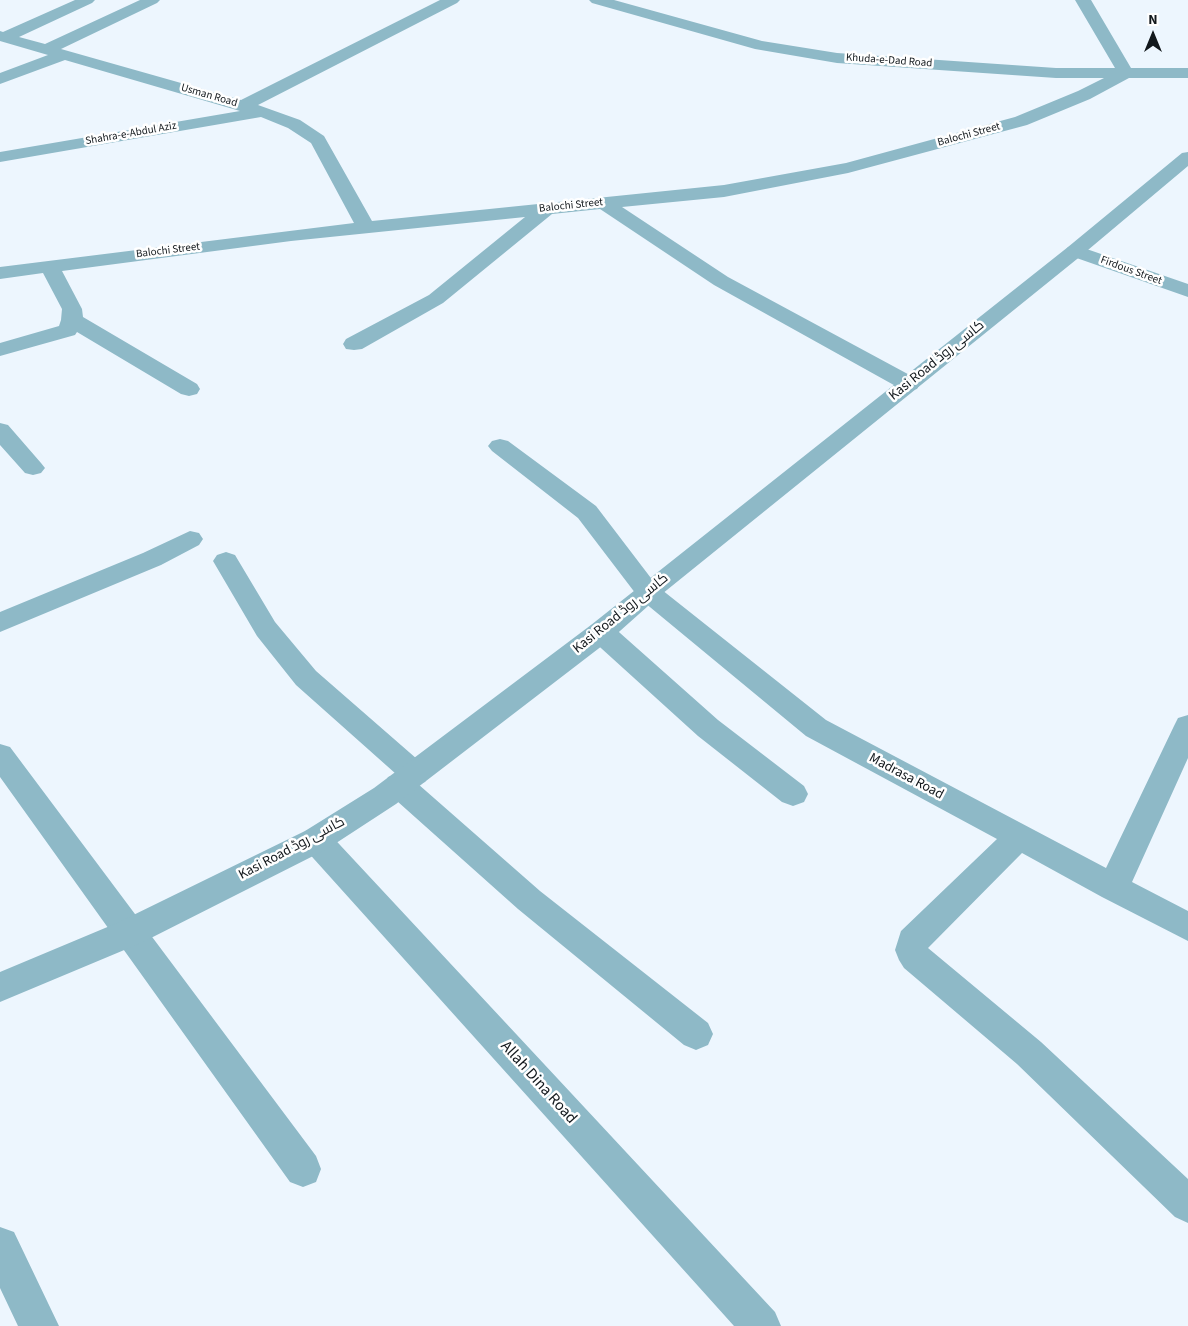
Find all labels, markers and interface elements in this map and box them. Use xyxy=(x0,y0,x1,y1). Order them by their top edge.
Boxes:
north arrow xyxy=(1128,10,1178,60)
text: N xyxy=(1148,10,1158,30)
street label: Khuda-e-Dad Road xyxy=(845,51,933,71)
street label: Usman Road xyxy=(179,82,239,110)
street label: Shahra-e-Abdul Aziz xyxy=(85,120,177,148)
street label: Balochi Street xyxy=(936,120,1002,150)
street label: Balochi Street xyxy=(538,196,604,216)
street label: Balochi Street xyxy=(135,241,201,261)
street label: Firdous Street xyxy=(1099,254,1163,288)
street label: Kasi Road کاسی روڈ xyxy=(886,317,988,405)
street label: Kasi Road کاسی روڈ xyxy=(570,570,672,658)
street label: Madrasa Road xyxy=(866,750,946,804)
street label: Kasi Road کاسی روڈ xyxy=(236,814,348,884)
street label: Allah Dina Road xyxy=(496,1038,580,1128)

